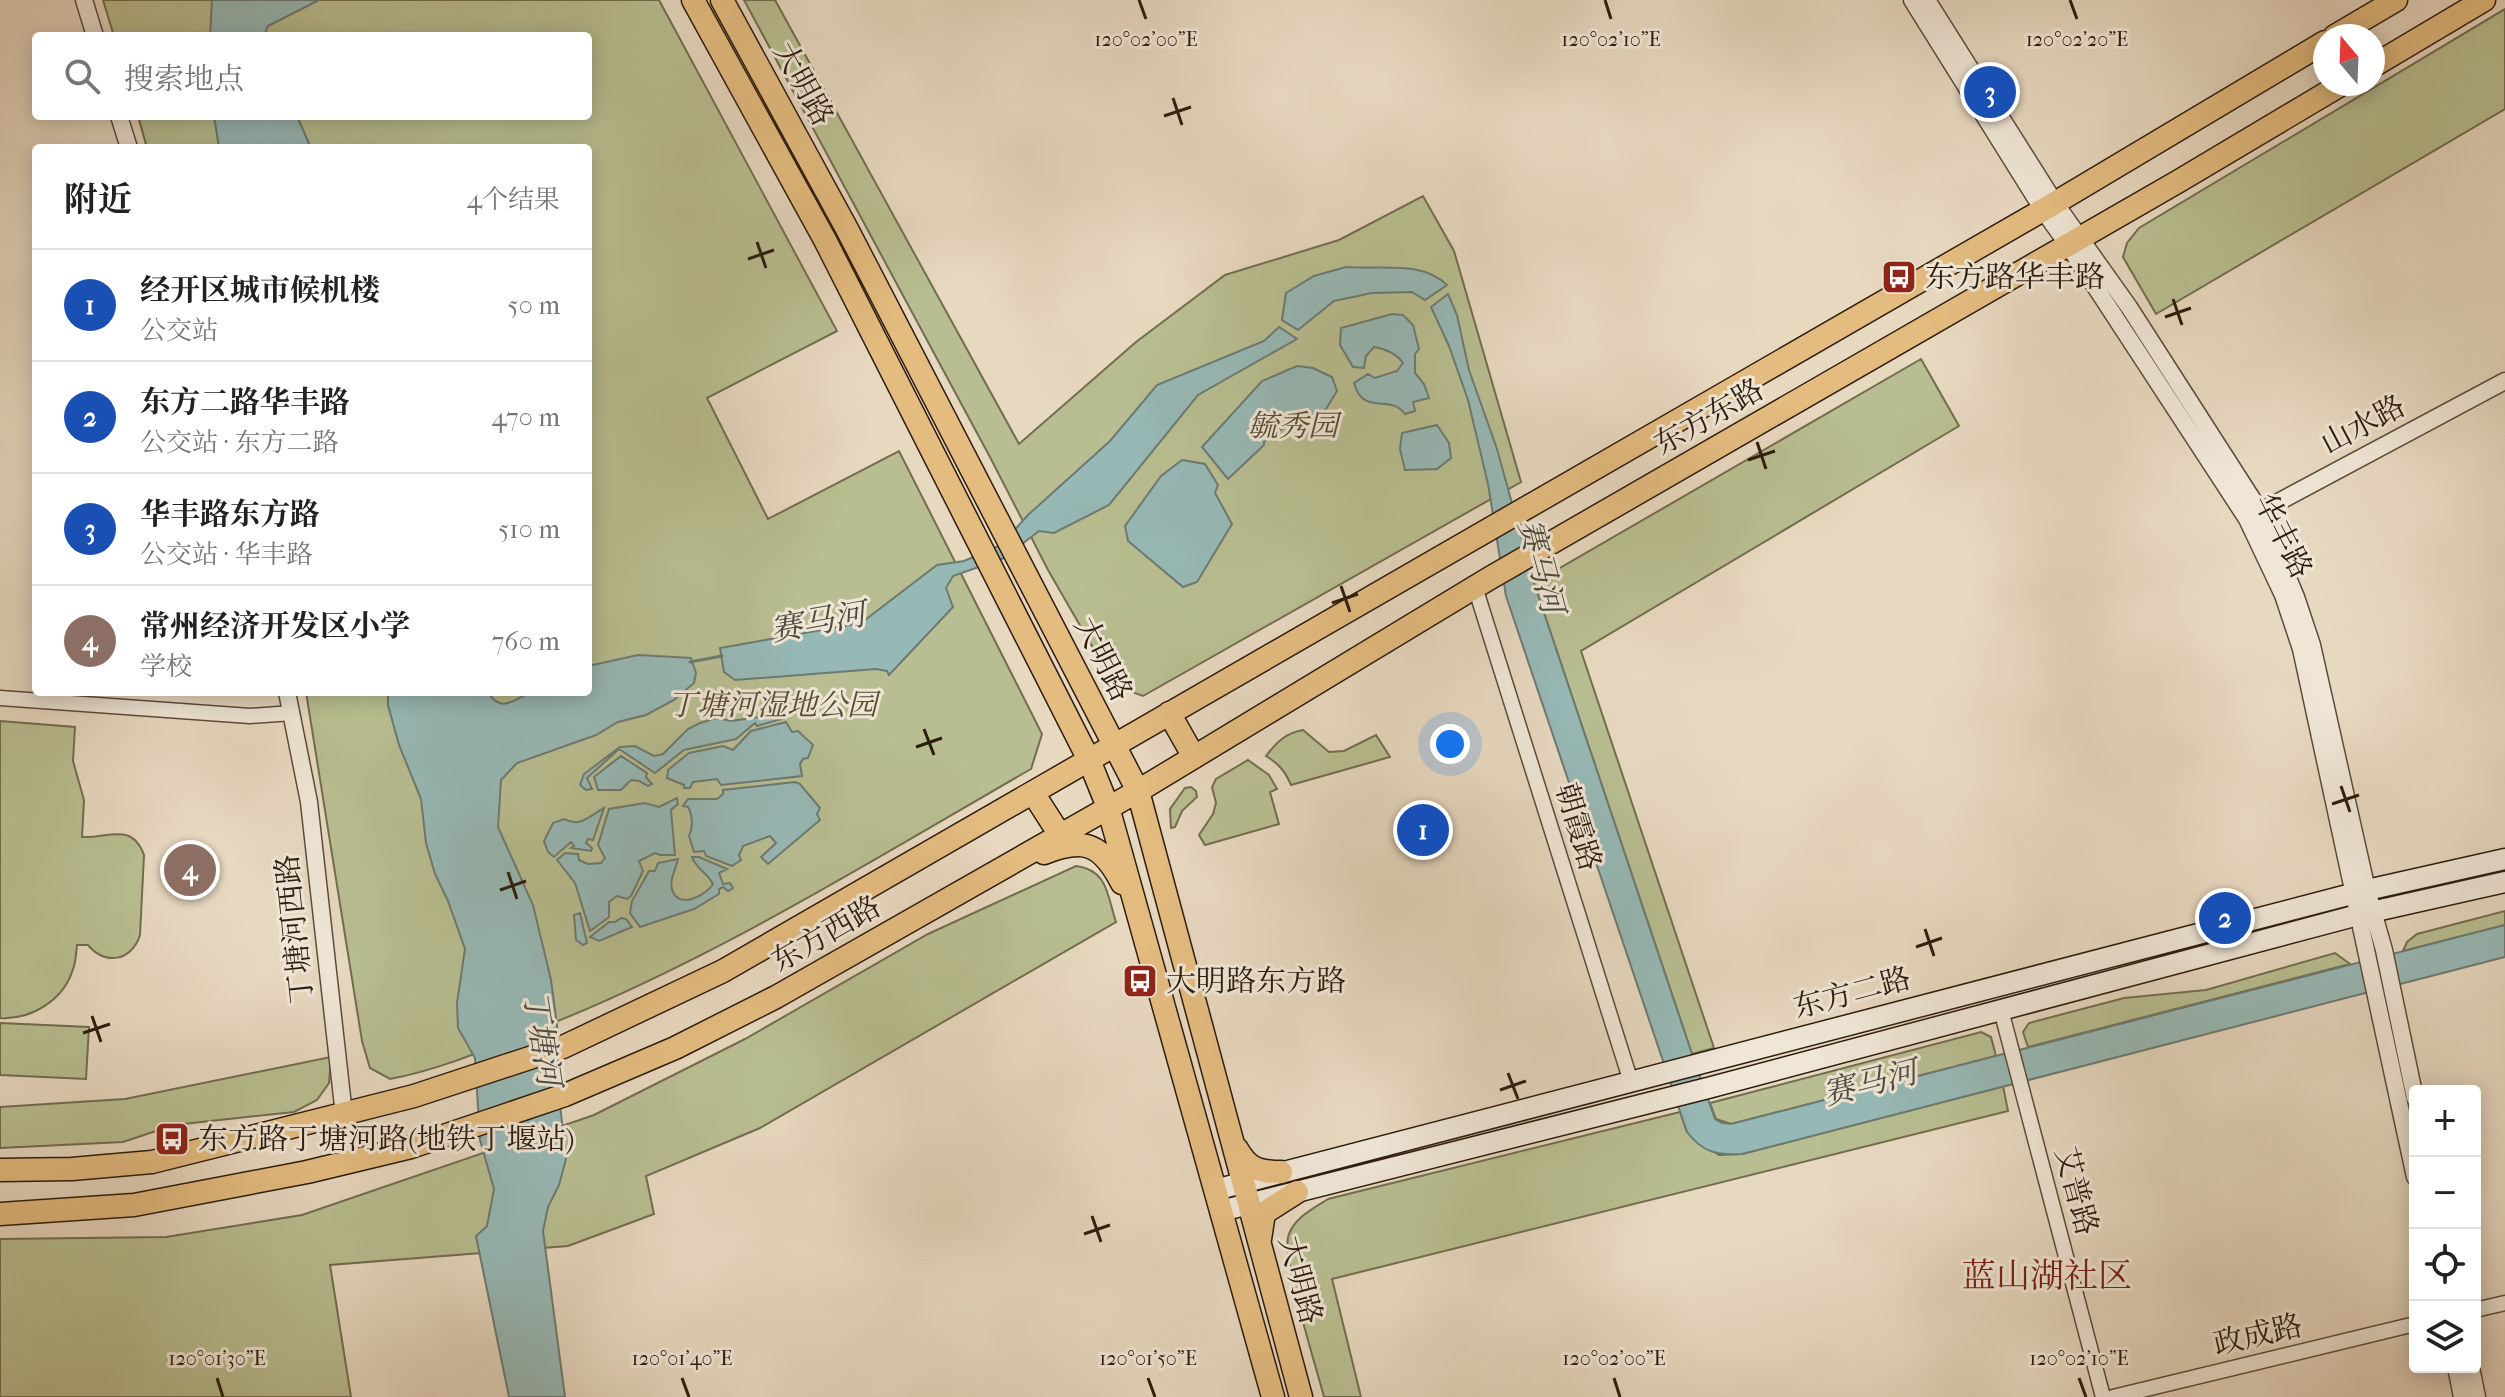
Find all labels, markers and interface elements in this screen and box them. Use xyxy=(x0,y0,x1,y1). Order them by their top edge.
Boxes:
north arrow xyxy=(2313,24,2385,96)
text: 120°02'00"E xyxy=(1094,28,1198,51)
text: 120°02'10"E xyxy=(1561,28,1661,51)
text: 120°02'20"E xyxy=(2026,28,2128,51)
search box xyxy=(32,32,592,120)
street label: 大明路 xyxy=(766,36,840,132)
icon: search xyxy=(60,54,104,98)
text: 搜索地点 xyxy=(124,62,244,97)
pin: 3 xyxy=(1964,62,2016,122)
text: 附近 xyxy=(64,180,132,220)
text: 4个结果 xyxy=(467,184,560,215)
bus stop icon: 东方路华丰路 xyxy=(1880,258,1918,296)
place label: 东方路华丰路 xyxy=(1925,260,2105,295)
text: 经开区城市候机楼 xyxy=(140,273,380,308)
text: 1 xyxy=(85,290,95,321)
text: 50 m xyxy=(507,290,560,321)
text: 公交站 xyxy=(140,315,218,346)
street label: 东方东路 xyxy=(1648,372,1770,462)
text: 东方二路华丰路 xyxy=(140,385,350,420)
street label: 山水路 xyxy=(2315,388,2411,462)
text: 2 xyxy=(83,402,97,433)
text: 470 m xyxy=(491,402,560,433)
park label: 毓秀园 xyxy=(1248,409,1342,444)
text: 公交站 · 东方二路 xyxy=(140,427,338,458)
street label: 华丰路 xyxy=(2247,488,2319,584)
text: 华丰路东方路 xyxy=(140,497,320,532)
text: 3 xyxy=(85,514,95,545)
text: 510 m xyxy=(498,514,560,545)
water label: 赛马河 xyxy=(1511,515,1573,622)
text: 公交站 · 华丰路 xyxy=(140,539,312,570)
water label: 赛马河 xyxy=(768,595,873,649)
text: 常州经济开发区小学 xyxy=(140,609,410,644)
street label: 大明路 xyxy=(1067,611,1139,707)
text: 4 xyxy=(82,626,98,657)
text: 760 m xyxy=(492,626,560,657)
text: 学校 xyxy=(140,651,192,682)
park label: 丁塘河湿地公园 xyxy=(667,688,881,723)
your location xyxy=(1430,724,1470,764)
street label: 朝霞路 xyxy=(1548,779,1608,875)
pin: 1 xyxy=(1397,800,1449,860)
pin: 4 xyxy=(164,840,216,900)
street label: 丁塘河西路 xyxy=(270,853,320,1005)
pin: 2 xyxy=(2199,888,2251,948)
street label: 东方西路 xyxy=(765,889,887,979)
street label: 东方二路 xyxy=(1790,961,1914,1025)
bus stop icon: 大明路东方路 xyxy=(1121,962,1159,1000)
place label: 大明路东方路 xyxy=(1166,964,1346,999)
water label: 丁塘河 xyxy=(516,988,569,1093)
water label: 赛马河 xyxy=(1819,1052,1926,1113)
map controls xyxy=(2409,1085,2481,1373)
button: + xyxy=(2409,1085,2481,1157)
bus stop icon: 东方路丁塘河路(地铁丁堰站) xyxy=(153,1120,191,1158)
place label: 东方路丁塘河路(地铁丁堰站) xyxy=(198,1122,575,1157)
street label: 艾普路 xyxy=(2047,1143,2105,1239)
button: − xyxy=(2409,1157,2481,1229)
button: locate xyxy=(2409,1229,2481,1301)
street label: 大明路 xyxy=(1271,1232,1329,1328)
district label: 蓝山湖社区 xyxy=(1962,1256,2132,1296)
button: layers xyxy=(2409,1301,2481,1373)
street label: 政成路 xyxy=(2210,1308,2306,1362)
text: 120°01'30"E xyxy=(168,1347,266,1370)
text: 120°01'40"E xyxy=(632,1347,732,1370)
text: 120°01'50"E xyxy=(1099,1347,1197,1370)
text: 120°02'00"E xyxy=(1562,1347,1666,1370)
text: 120°02'10"E xyxy=(2029,1347,2129,1370)

